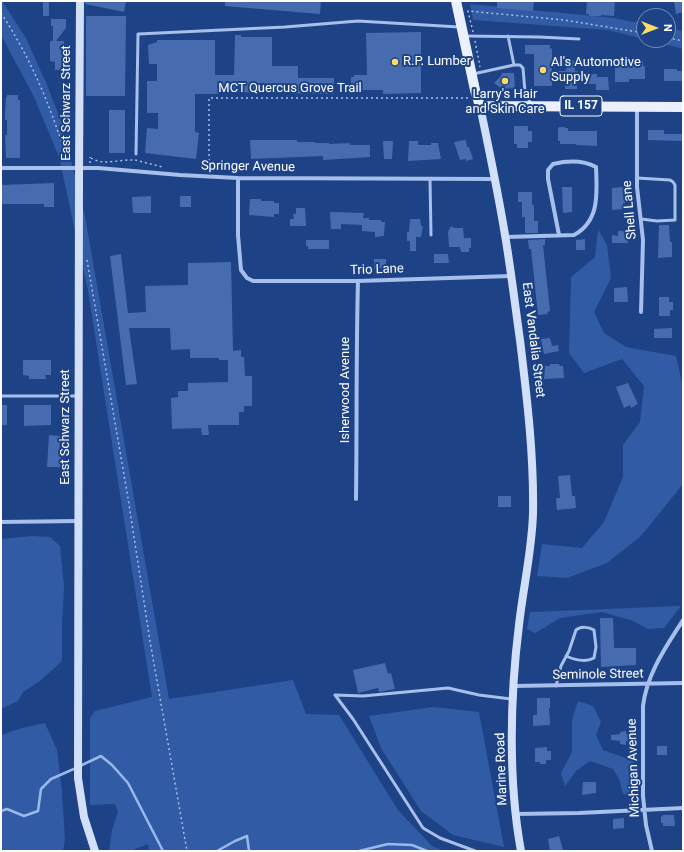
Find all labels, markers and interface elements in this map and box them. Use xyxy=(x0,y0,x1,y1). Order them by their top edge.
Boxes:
north arrow xyxy=(636,8,676,48)
text: N xyxy=(661,24,674,32)
street label: East Schwarz Street xyxy=(59,45,75,161)
place label: R.P. Lumber xyxy=(403,54,471,70)
place label: Al's Automotive Supply xyxy=(551,55,641,86)
marker: R.P. Lumber xyxy=(390,57,400,67)
marker: Al's Automotive Supply xyxy=(538,65,548,75)
marker: Larry's Hair and Skin Care xyxy=(500,76,510,86)
street label: MCT Quercus Grove Trail xyxy=(218,81,362,97)
place label: Larry's Hair and Skin Care xyxy=(465,87,545,118)
road number: IL 157 xyxy=(560,96,602,116)
street label: Springer Avenue xyxy=(201,158,295,176)
street label: Shell Lane xyxy=(620,180,640,240)
street label: Trio Lane xyxy=(350,261,404,279)
street label: East Vandalia Street xyxy=(518,281,548,399)
street label: Isherwood Avenue xyxy=(338,337,354,443)
street label: East Schwarz Street xyxy=(58,369,74,485)
street label: Seminole Street xyxy=(552,666,644,684)
street label: Michigan Avenue xyxy=(624,718,644,818)
street label: Marine Road xyxy=(493,732,511,806)

